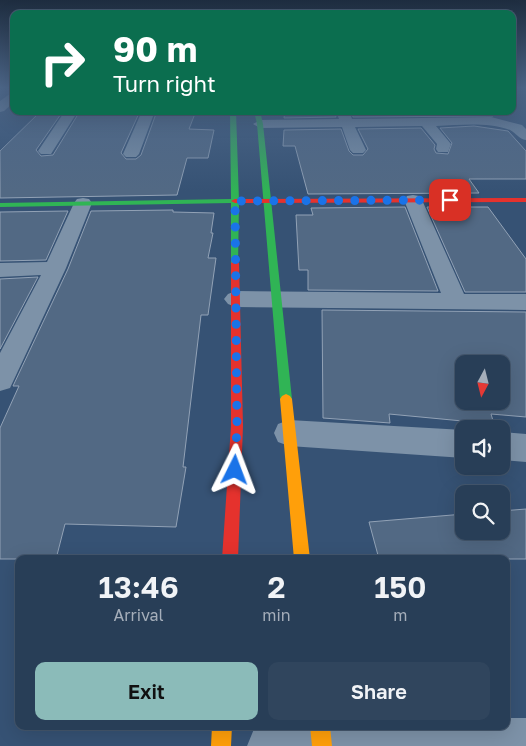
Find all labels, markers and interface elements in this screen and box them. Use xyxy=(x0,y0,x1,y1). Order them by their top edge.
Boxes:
text: 90 m xyxy=(113,28,197,70)
icon: right xyxy=(30,30,95,95)
text: Turn right xyxy=(113,70,216,97)
pin xyxy=(429,179,471,221)
icon: arrive xyxy=(436,186,464,214)
north arrow xyxy=(455,355,510,410)
map controls xyxy=(455,355,510,540)
button: sound xyxy=(455,420,510,475)
position arrow xyxy=(208,443,260,495)
button: search xyxy=(455,485,510,540)
text: 13:46 xyxy=(99,569,179,605)
text: 2 xyxy=(267,569,285,605)
text: 150 xyxy=(374,569,426,605)
text: Arrival xyxy=(114,605,164,625)
text: min xyxy=(262,605,291,625)
text: m xyxy=(393,605,407,625)
button: Exit xyxy=(35,662,258,720)
button: Share xyxy=(268,662,490,720)

